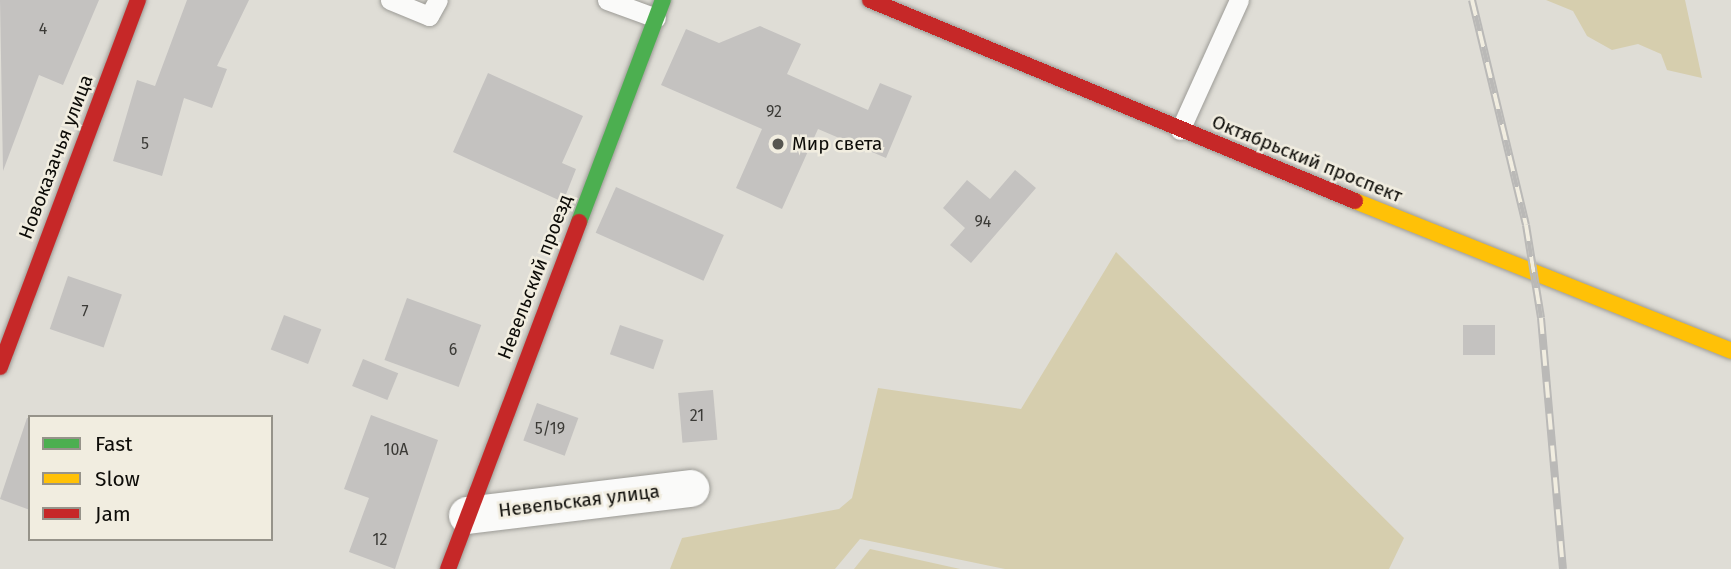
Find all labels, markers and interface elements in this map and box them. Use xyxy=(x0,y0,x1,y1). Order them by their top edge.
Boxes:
house number: 4 xyxy=(39,19,47,39)
street label: Новоказачья улица xyxy=(14,72,98,242)
house number: 92 xyxy=(766,102,782,122)
street label: Октябрьский проспект xyxy=(1209,110,1405,208)
place label: Мир света xyxy=(792,133,882,155)
house number: 5 xyxy=(141,134,149,154)
marker: Мир света xyxy=(770,136,786,152)
street label: Невельский проезд xyxy=(493,191,577,363)
house number: 94 xyxy=(975,212,991,232)
house number: 7 xyxy=(81,302,89,322)
house number: 6 xyxy=(449,340,457,360)
house number: 21 xyxy=(690,406,704,426)
legend xyxy=(28,415,273,541)
house number: 5/19 xyxy=(535,419,565,439)
text: Fast xyxy=(95,431,133,457)
house number: 10А xyxy=(383,440,409,460)
text: Slow xyxy=(95,466,140,492)
street label: Невельская улица xyxy=(497,480,661,522)
text: Jam xyxy=(95,501,131,527)
house number: 12 xyxy=(373,530,387,550)

